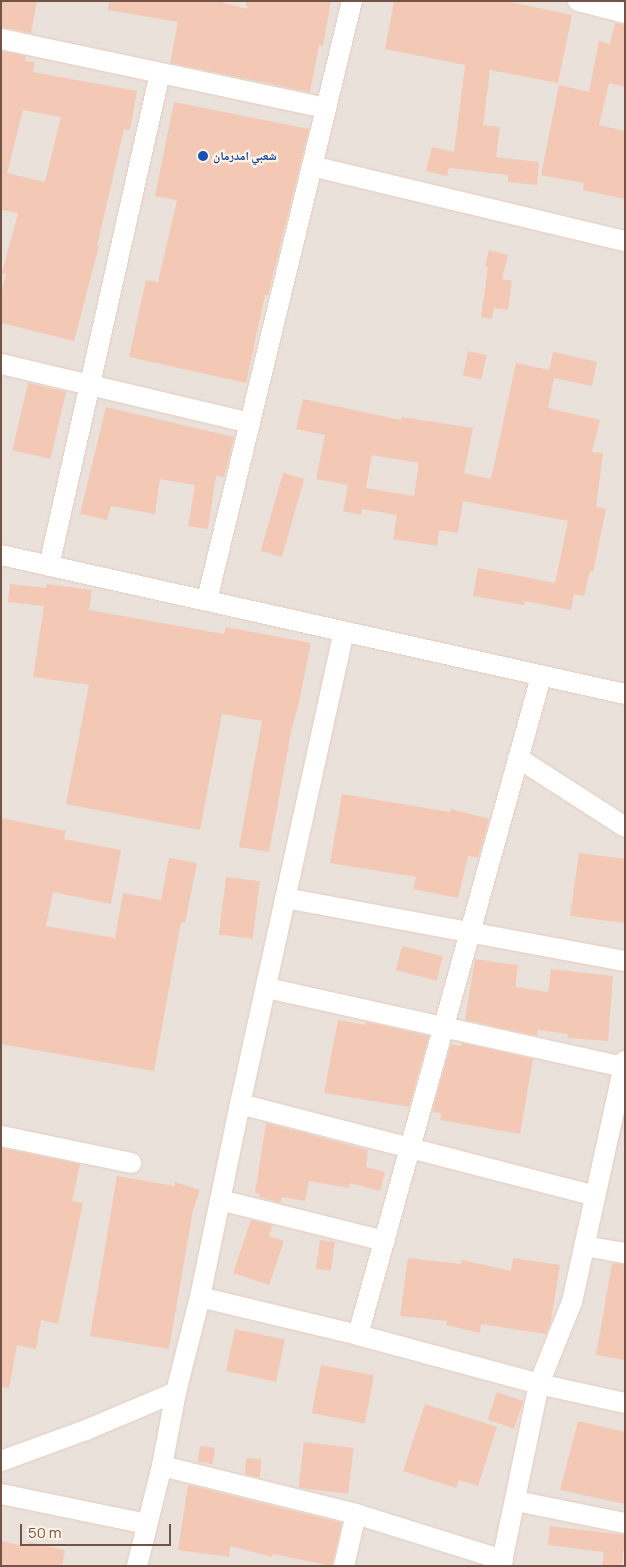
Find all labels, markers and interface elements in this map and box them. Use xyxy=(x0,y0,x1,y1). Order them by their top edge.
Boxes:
place label: شعبي امدرمان xyxy=(213,149,277,163)
marker: شعبي امدرمان xyxy=(197,150,209,162)
scale bar xyxy=(22,1514,174,1546)
text: 50 m xyxy=(28,1522,62,1543)

